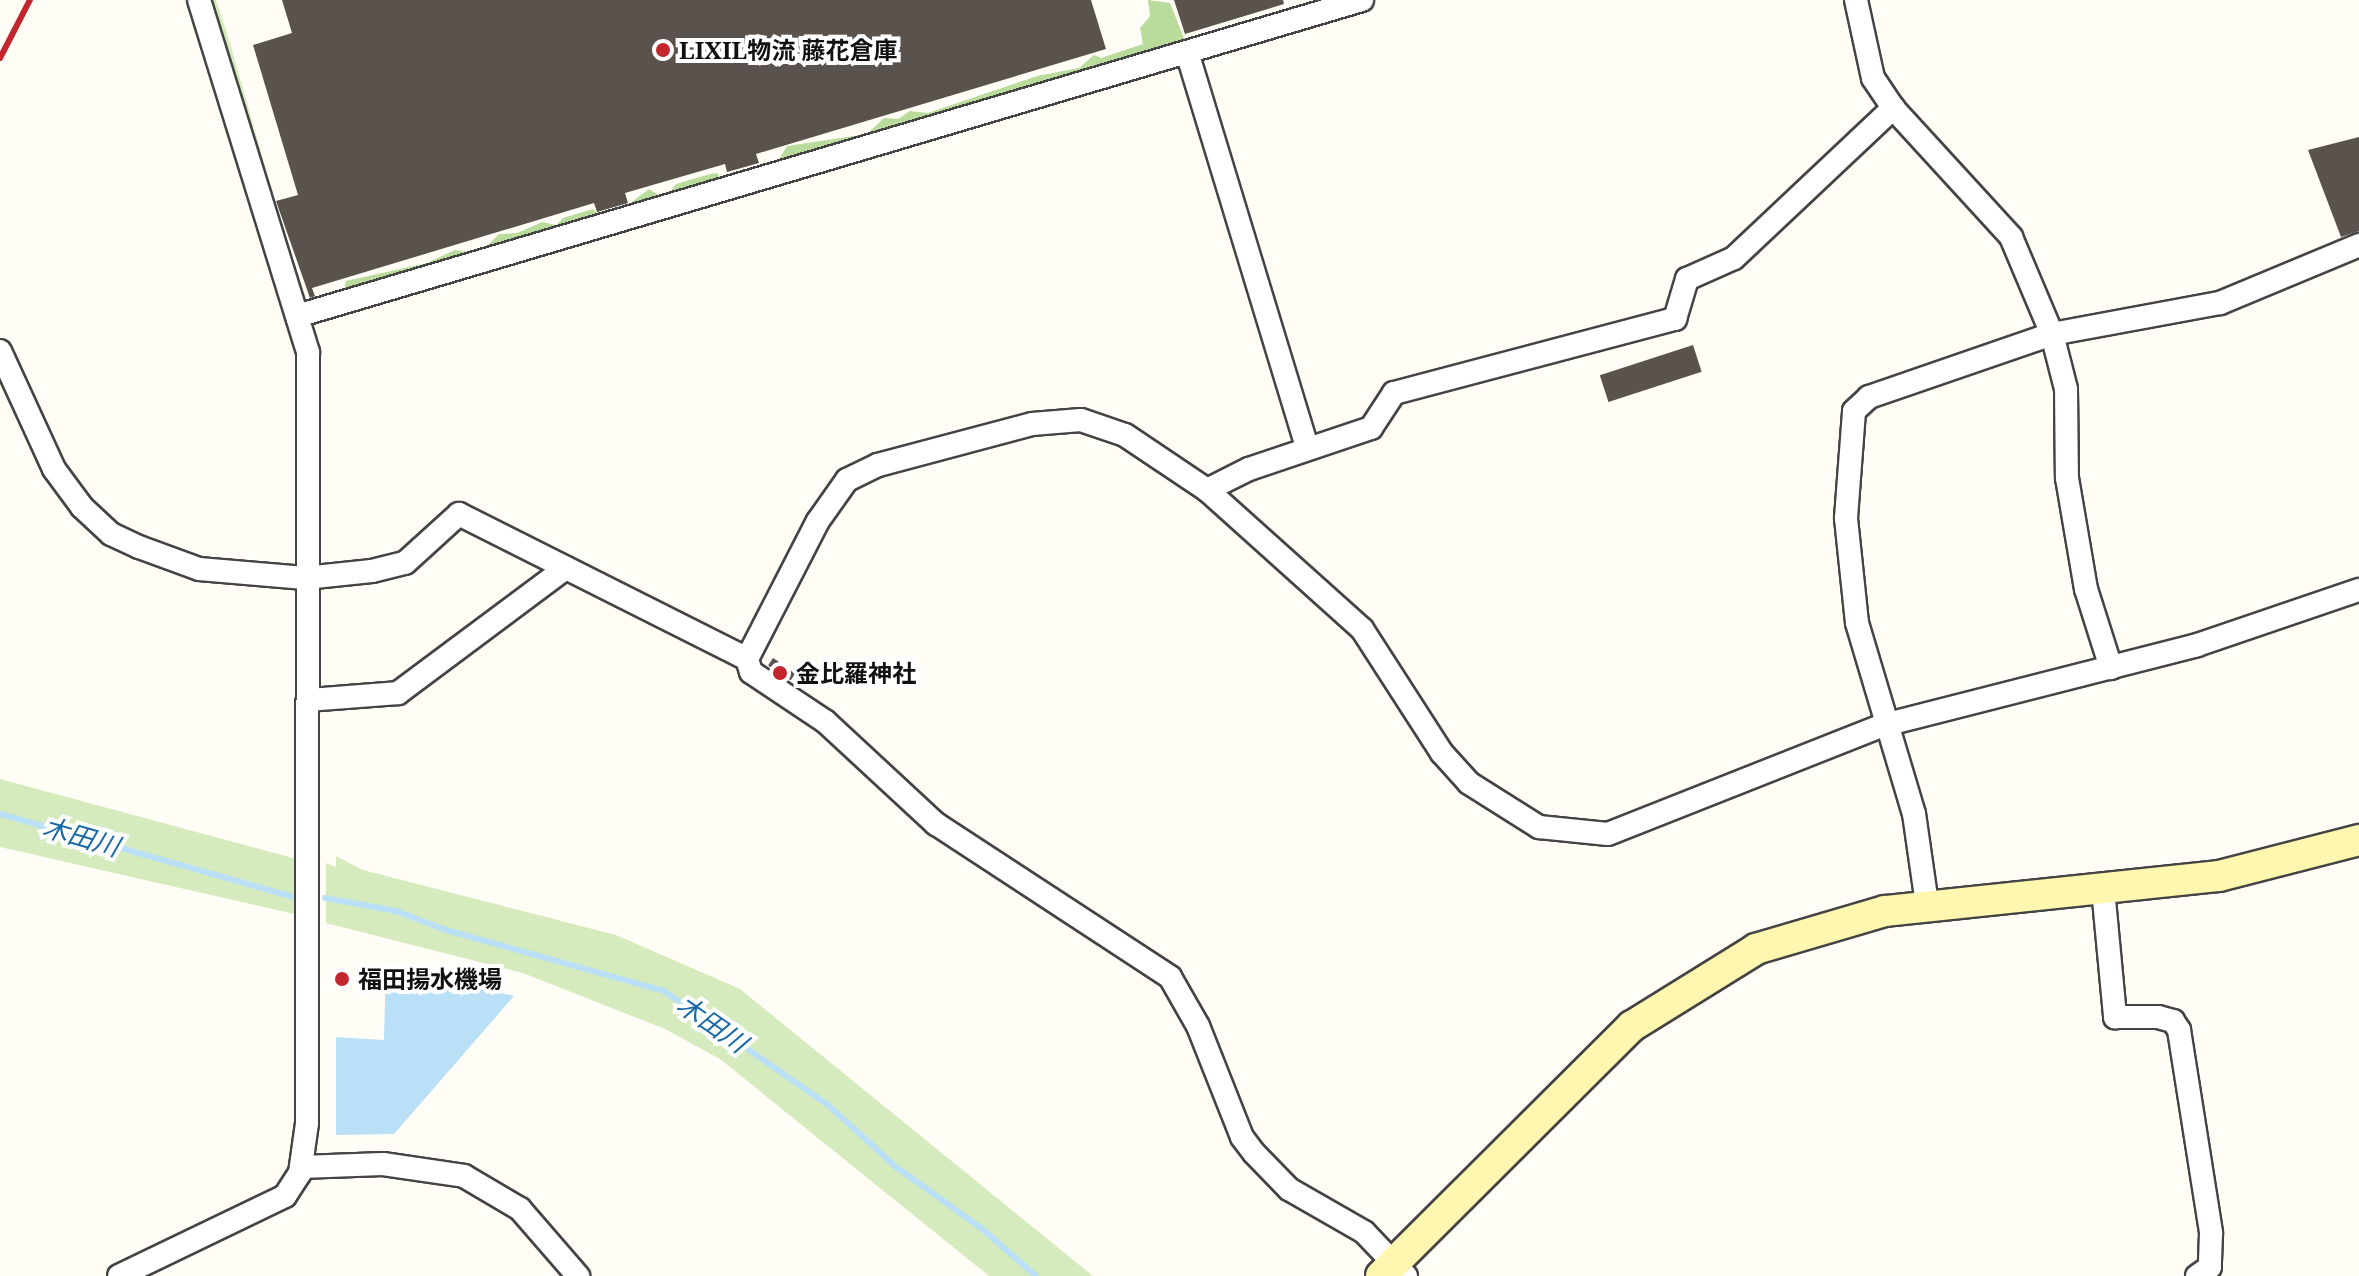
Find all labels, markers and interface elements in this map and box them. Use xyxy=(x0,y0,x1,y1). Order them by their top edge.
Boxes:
place label: LIXIL物流 藤花倉庫 xyxy=(679,36,897,64)
marker: LIXIL物流 藤花倉庫 xyxy=(654,41,672,59)
place label: 金比羅神社 xyxy=(796,659,916,687)
marker: 金比羅神社 xyxy=(771,664,789,682)
water label: 木田川 xyxy=(39,811,123,863)
place label: 福田揚水機場 xyxy=(358,965,502,993)
marker: 福田揚水機場 xyxy=(333,970,351,988)
water label: 木田川 xyxy=(671,989,753,1059)

